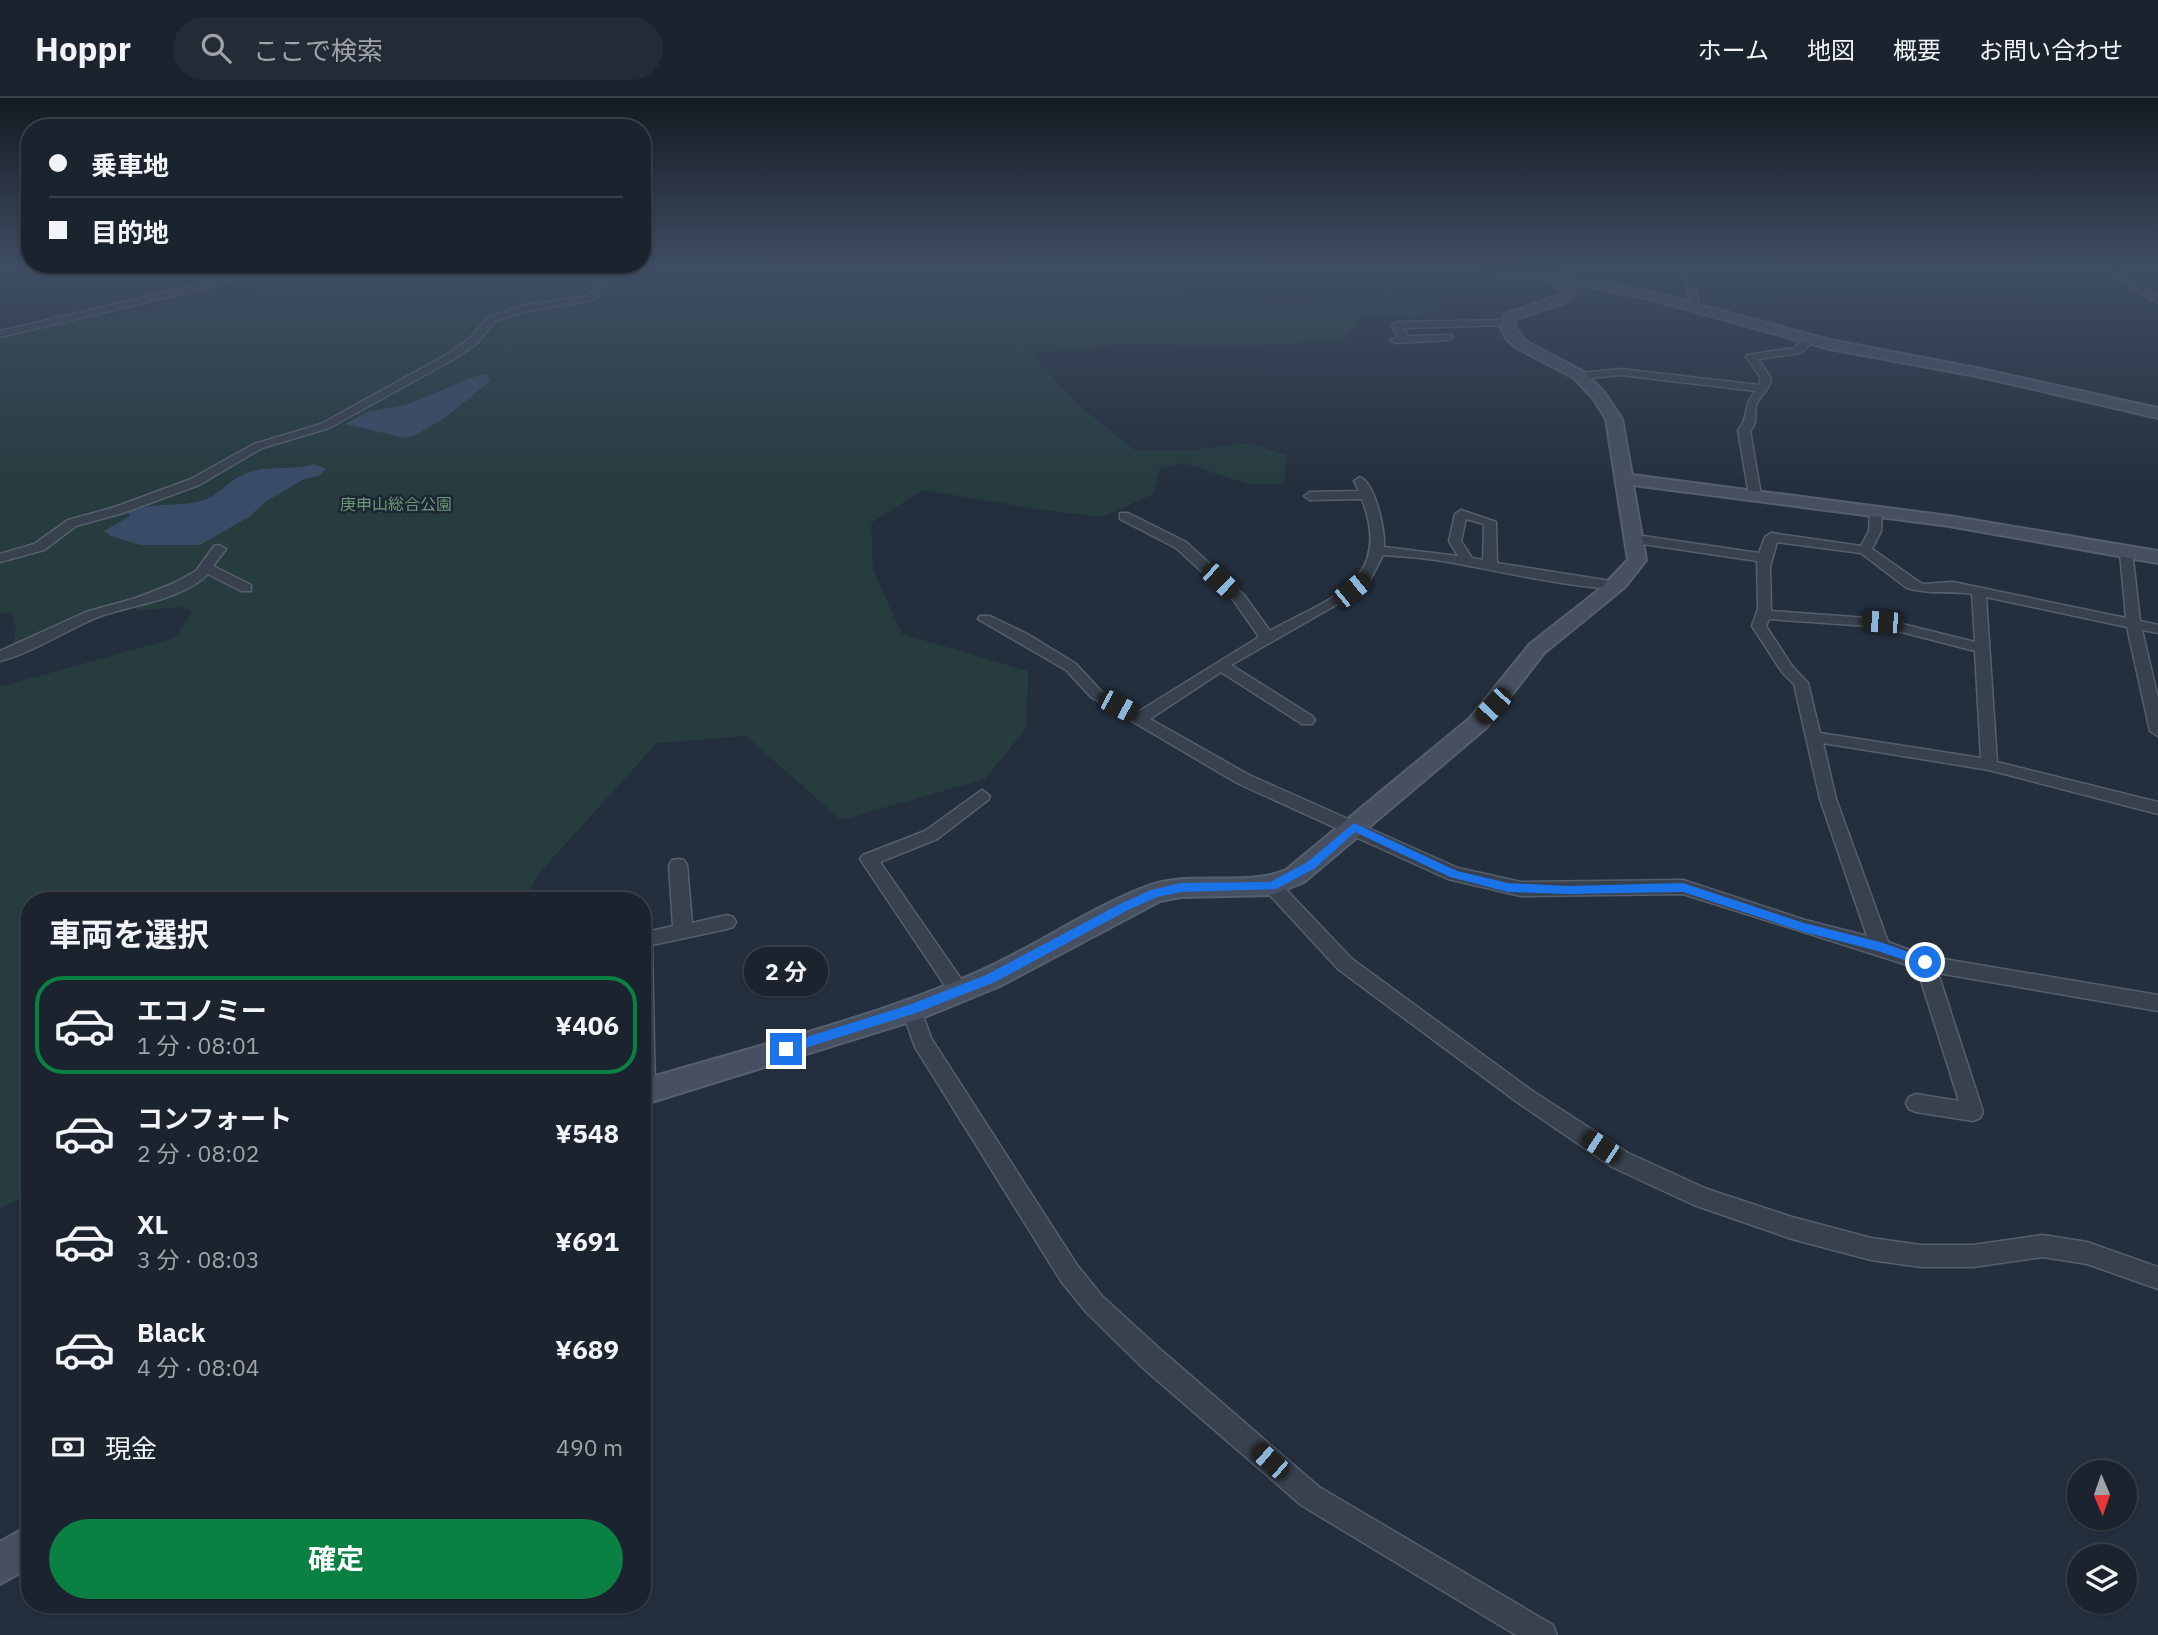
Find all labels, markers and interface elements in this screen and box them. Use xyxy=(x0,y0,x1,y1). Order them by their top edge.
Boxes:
search box xyxy=(173,17,663,80)
text: Hoppr xyxy=(35,27,131,70)
icon: search xyxy=(197,29,235,67)
text: ここで検索 xyxy=(253,33,383,67)
text: ホーム xyxy=(1698,34,1769,66)
text: 地図 xyxy=(1807,34,1855,66)
text: 概要 xyxy=(1893,34,1941,66)
text: お問い合わせ xyxy=(1979,34,2123,66)
text: 乗車地 xyxy=(91,148,169,182)
text: 目的地 xyxy=(91,215,169,249)
park label: 庚申山総合公園 xyxy=(340,494,452,514)
car xyxy=(1198,559,1243,603)
car xyxy=(1330,569,1375,611)
car xyxy=(1861,610,1904,634)
car xyxy=(1471,683,1516,729)
car xyxy=(1095,687,1142,725)
text: 車両を選択 xyxy=(49,913,209,955)
route start xyxy=(1909,946,1941,978)
callout: 2 分 xyxy=(744,948,828,996)
text: 2 分 xyxy=(765,956,807,986)
text: エコノミー xyxy=(137,993,267,1027)
icon: car xyxy=(53,994,116,1057)
text: ¥406 xyxy=(555,1008,619,1042)
text: 1 分 · 08:01 xyxy=(137,1030,260,1060)
route end xyxy=(770,1033,802,1065)
text: コンフォート xyxy=(137,1101,292,1135)
icon: car xyxy=(53,1102,116,1165)
text: ¥548 xyxy=(555,1116,619,1150)
car xyxy=(1578,1127,1625,1167)
text: 2 分 · 08:02 xyxy=(137,1138,260,1168)
text: XL xyxy=(137,1207,168,1241)
icon: car xyxy=(53,1210,116,1273)
text: ¥691 xyxy=(555,1224,619,1258)
text: 3 分 · 08:03 xyxy=(137,1244,260,1274)
text: Black xyxy=(137,1315,205,1349)
icon: car xyxy=(53,1318,116,1381)
text: ¥689 xyxy=(555,1332,619,1366)
text: 4 分 · 08:04 xyxy=(137,1352,260,1382)
icon: cash xyxy=(49,1428,87,1466)
text: 現金 xyxy=(105,1431,157,1465)
text: 490 m xyxy=(556,1432,623,1462)
car xyxy=(1248,1439,1293,1483)
north arrow xyxy=(2067,1460,2137,1530)
map controls xyxy=(2067,1460,2137,1614)
button: 確定 xyxy=(49,1519,623,1599)
button: layers xyxy=(2067,1544,2137,1614)

